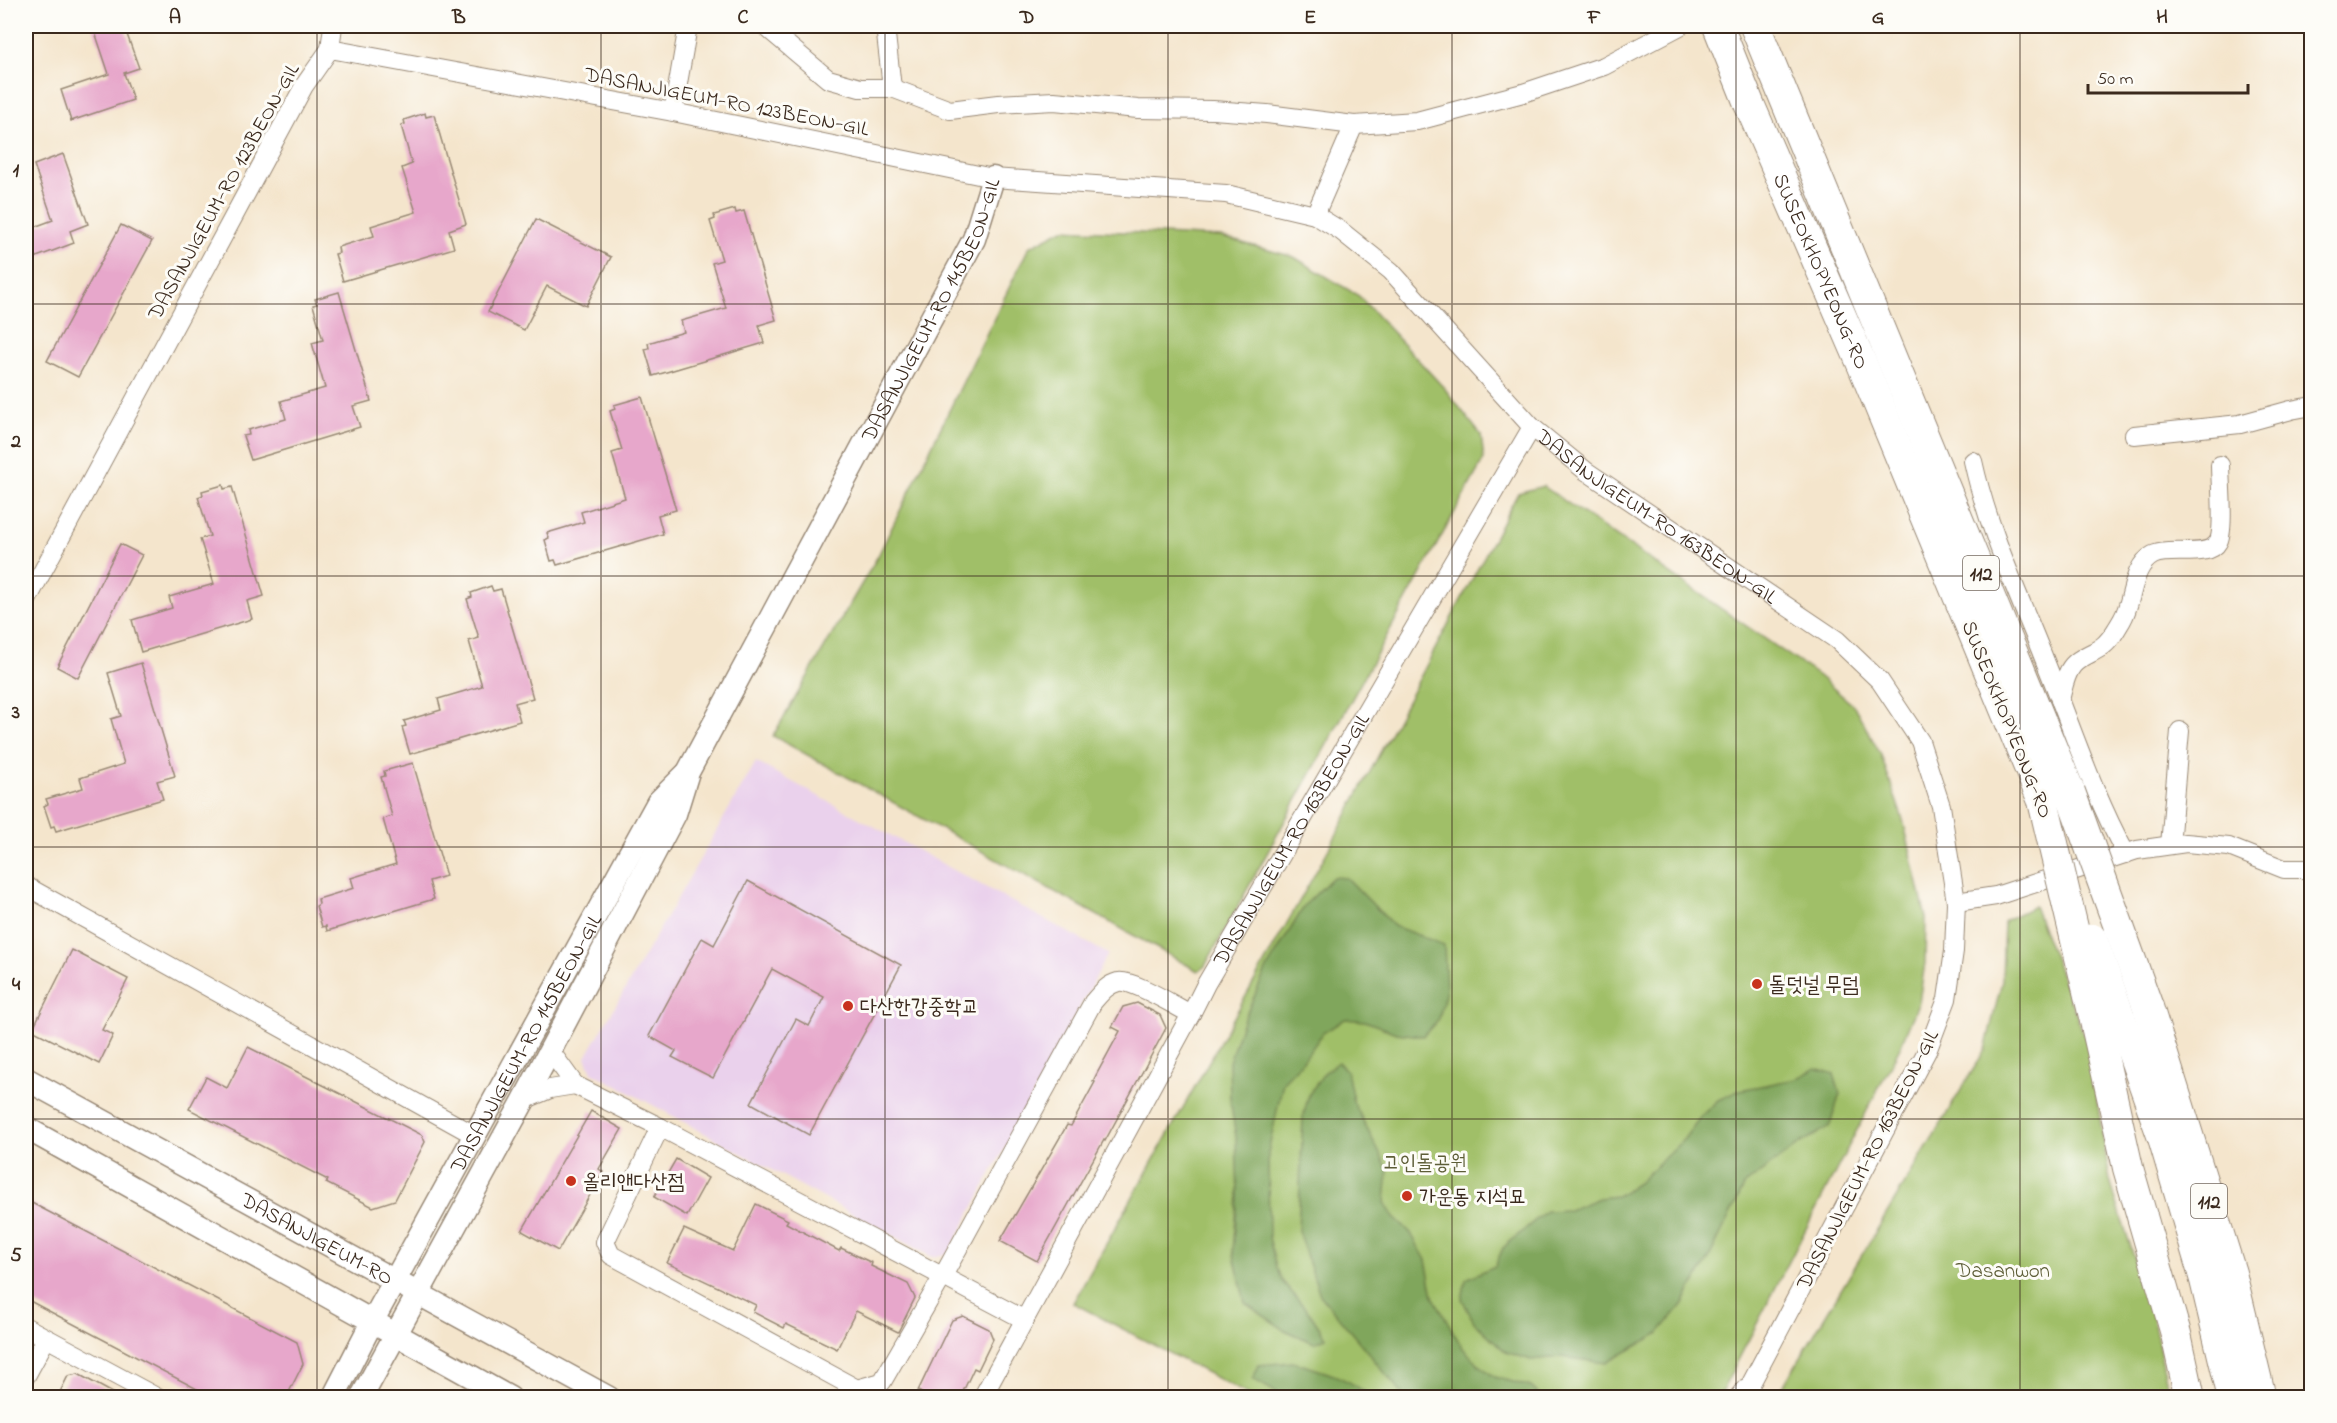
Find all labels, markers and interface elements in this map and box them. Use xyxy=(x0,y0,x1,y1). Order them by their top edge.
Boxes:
text: A xyxy=(169,4,181,33)
text: B xyxy=(451,4,466,33)
text: C xyxy=(738,4,749,33)
text: D xyxy=(1019,4,1034,33)
text: E xyxy=(1304,4,1316,33)
text: F xyxy=(1587,4,1601,33)
text: G xyxy=(1872,4,1885,33)
text: H xyxy=(2156,4,2168,33)
scale bar xyxy=(2088,57,2248,95)
street label: DASANJIGEUM-RO 123BEON-GIL xyxy=(141,58,308,327)
street label: DASANJIGEUM-RO 123BEON-GIL xyxy=(581,60,872,145)
text: 50 m xyxy=(2097,67,2134,93)
text: 1 xyxy=(13,157,20,186)
street label: SUSEOKHOPYEONG-RO xyxy=(1764,169,1876,374)
street label: DASANJIGEUM-RO 145BEON-GIL xyxy=(855,174,1009,448)
street label: DASANJIGEUM-RO 163BEON-GIL xyxy=(1528,422,1783,613)
text: 2 xyxy=(10,428,21,457)
road number: 112 xyxy=(1963,556,1999,590)
street label: SUSEOKHOPYEONG-RO xyxy=(1953,616,2060,823)
text: 3 xyxy=(11,699,20,728)
street label: DASANJIGEUM-RO 163BEON-GIL xyxy=(1207,708,1379,973)
street label: DASANJIGEUM-RO 145BEON-GIL xyxy=(444,909,611,1179)
text: 4 xyxy=(12,971,21,1000)
place label: 돌덧널 무덤 xyxy=(1769,971,1859,1001)
marker: 돌덧널 무덤 xyxy=(1750,977,1764,991)
place label: 다산한강중학교 xyxy=(860,993,978,1023)
marker: 다산한강중학교 xyxy=(841,999,855,1013)
street label: DASANJIGEUM-RO 163BEON-GIL xyxy=(1790,1025,1948,1296)
park label: 고인돌공원 xyxy=(1383,1149,1467,1179)
place label: 올리앤다산점 xyxy=(583,1168,684,1198)
marker: 올리앤다산점 xyxy=(564,1174,578,1188)
place label: 가운동 지석묘 xyxy=(1419,1183,1526,1213)
road number: 112 xyxy=(2191,1184,2227,1218)
street label: DASANJIGEUM-RO xyxy=(234,1186,398,1294)
marker: 가운동 지석묘 xyxy=(1400,1189,1414,1203)
text: 5 xyxy=(10,1242,22,1271)
park label: Dasanwon xyxy=(1955,1257,2050,1287)

